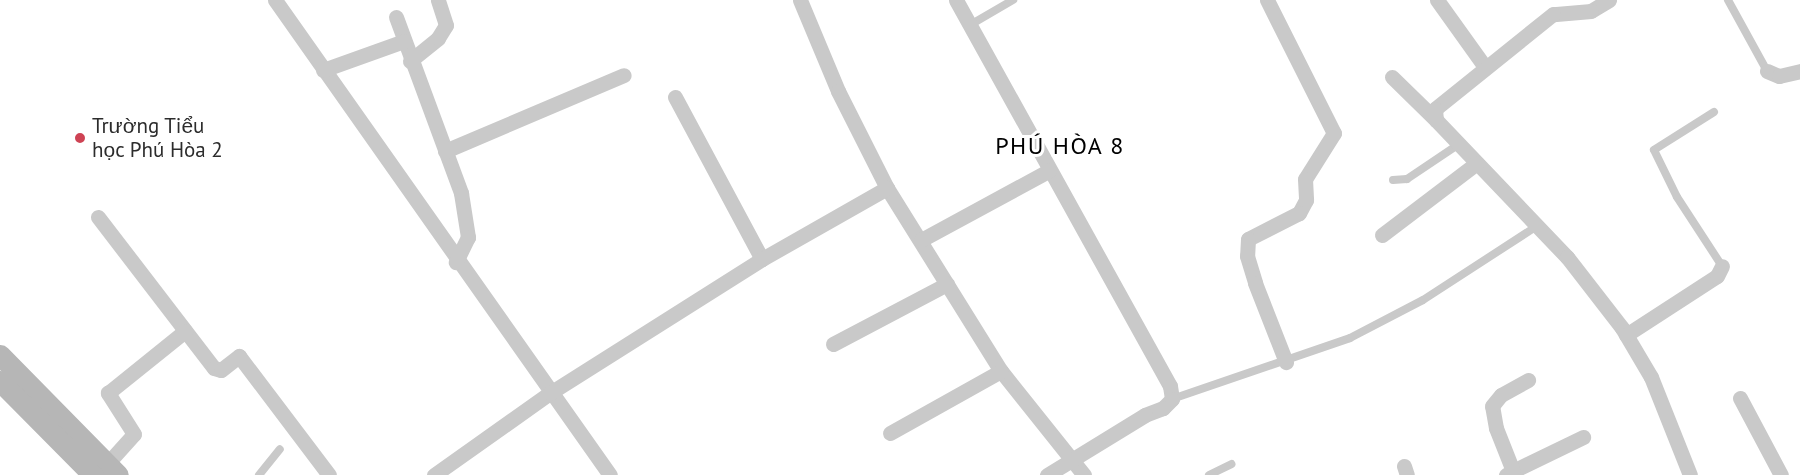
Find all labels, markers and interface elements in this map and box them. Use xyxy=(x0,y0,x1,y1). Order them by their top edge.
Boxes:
place label: Trường Tiểu học Phú Hòa 2 xyxy=(92,113,223,163)
marker: Trường Tiểu học Phú Hòa 2 xyxy=(73,131,87,145)
district label: PHÚ HÒA 8 xyxy=(995,132,1125,160)

